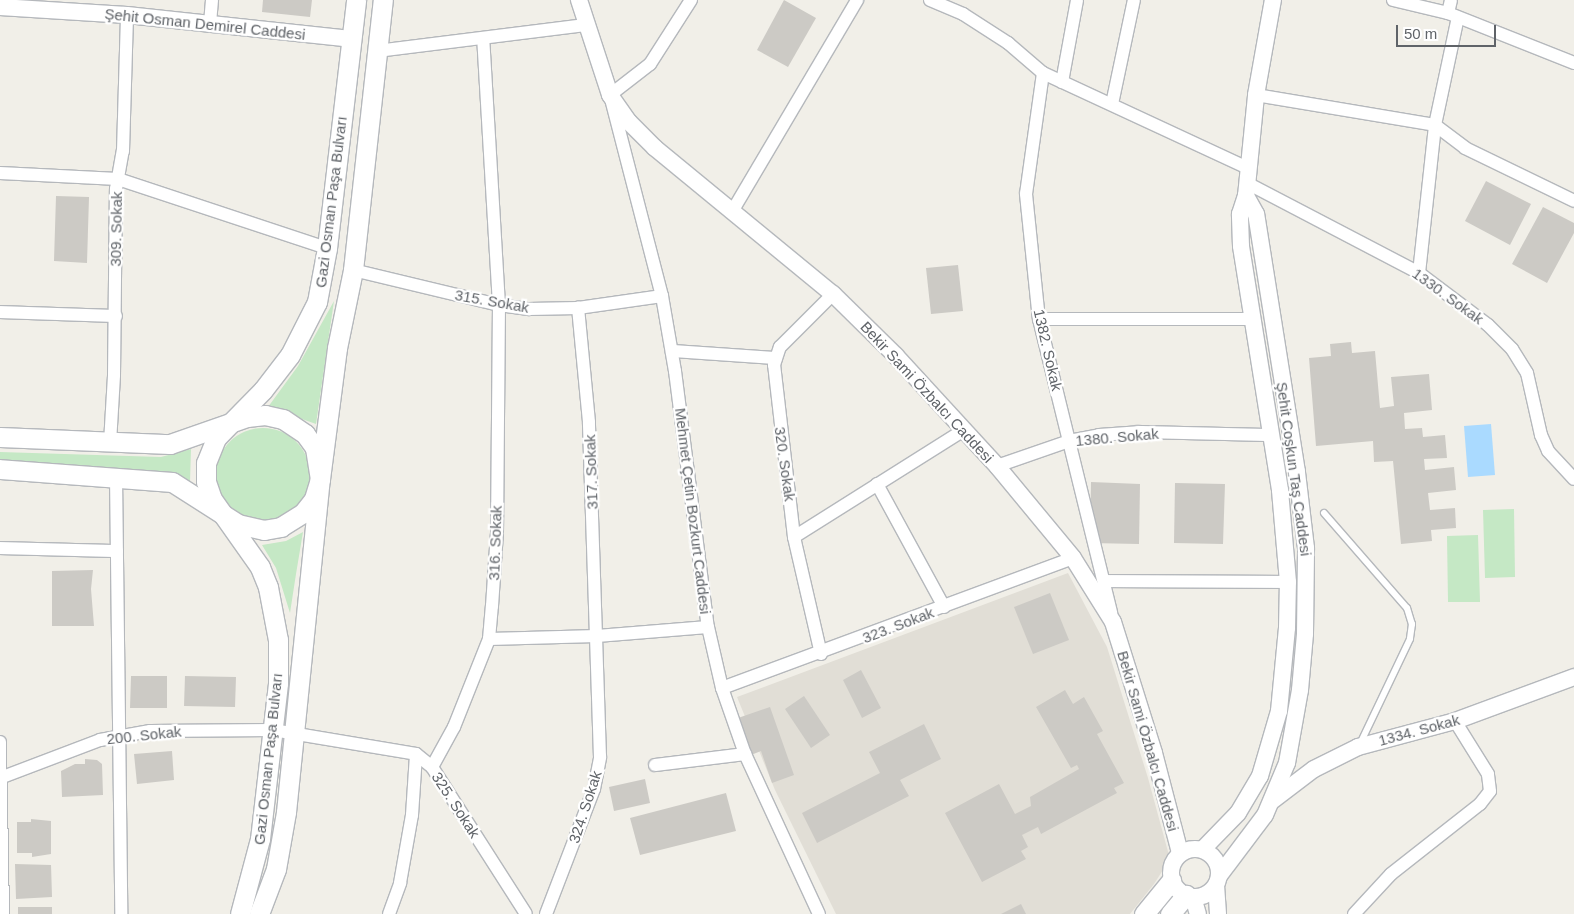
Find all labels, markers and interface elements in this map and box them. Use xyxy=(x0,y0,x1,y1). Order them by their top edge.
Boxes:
street label: Şehit Osman Demirel Caddesi xyxy=(104,5,306,43)
scale bar xyxy=(1399,15,1499,47)
text: 50 m xyxy=(1404,25,1437,42)
street label: Gazi Osman Paşa Bulvarı xyxy=(312,115,350,289)
street label: 309. Sokak xyxy=(106,191,126,267)
street label: 1330. Sokak xyxy=(1409,264,1487,328)
street label: 315. Sokak xyxy=(453,286,531,316)
street label: 1382. Sokak xyxy=(1030,307,1066,393)
street label: Bekir Sami Özbalcı Caddesi xyxy=(857,318,997,466)
street label: Şehit Coşkun Taş Caddesi xyxy=(1273,381,1315,557)
street label: Mehmet Çetin Bozkurt Caddesi xyxy=(671,407,715,615)
street label: 1380. Sokak xyxy=(1075,424,1159,450)
street label: 320. Sokak xyxy=(771,426,799,502)
street label: 317. Sokak xyxy=(581,434,601,510)
street label: 316. Sokak xyxy=(485,505,505,581)
street label: 323. Sokak xyxy=(860,603,936,647)
street label: Bekir Sami Özbalcı Caddesi xyxy=(1114,649,1182,833)
street label: Gazi Osman Paşa Bulvarı xyxy=(250,672,286,846)
street label: 1334. Sokak xyxy=(1376,711,1462,749)
street label: 200. Sokak xyxy=(106,722,182,748)
street label: 325. Sokak xyxy=(428,769,484,841)
street label: 324. Sokak xyxy=(565,769,605,845)

